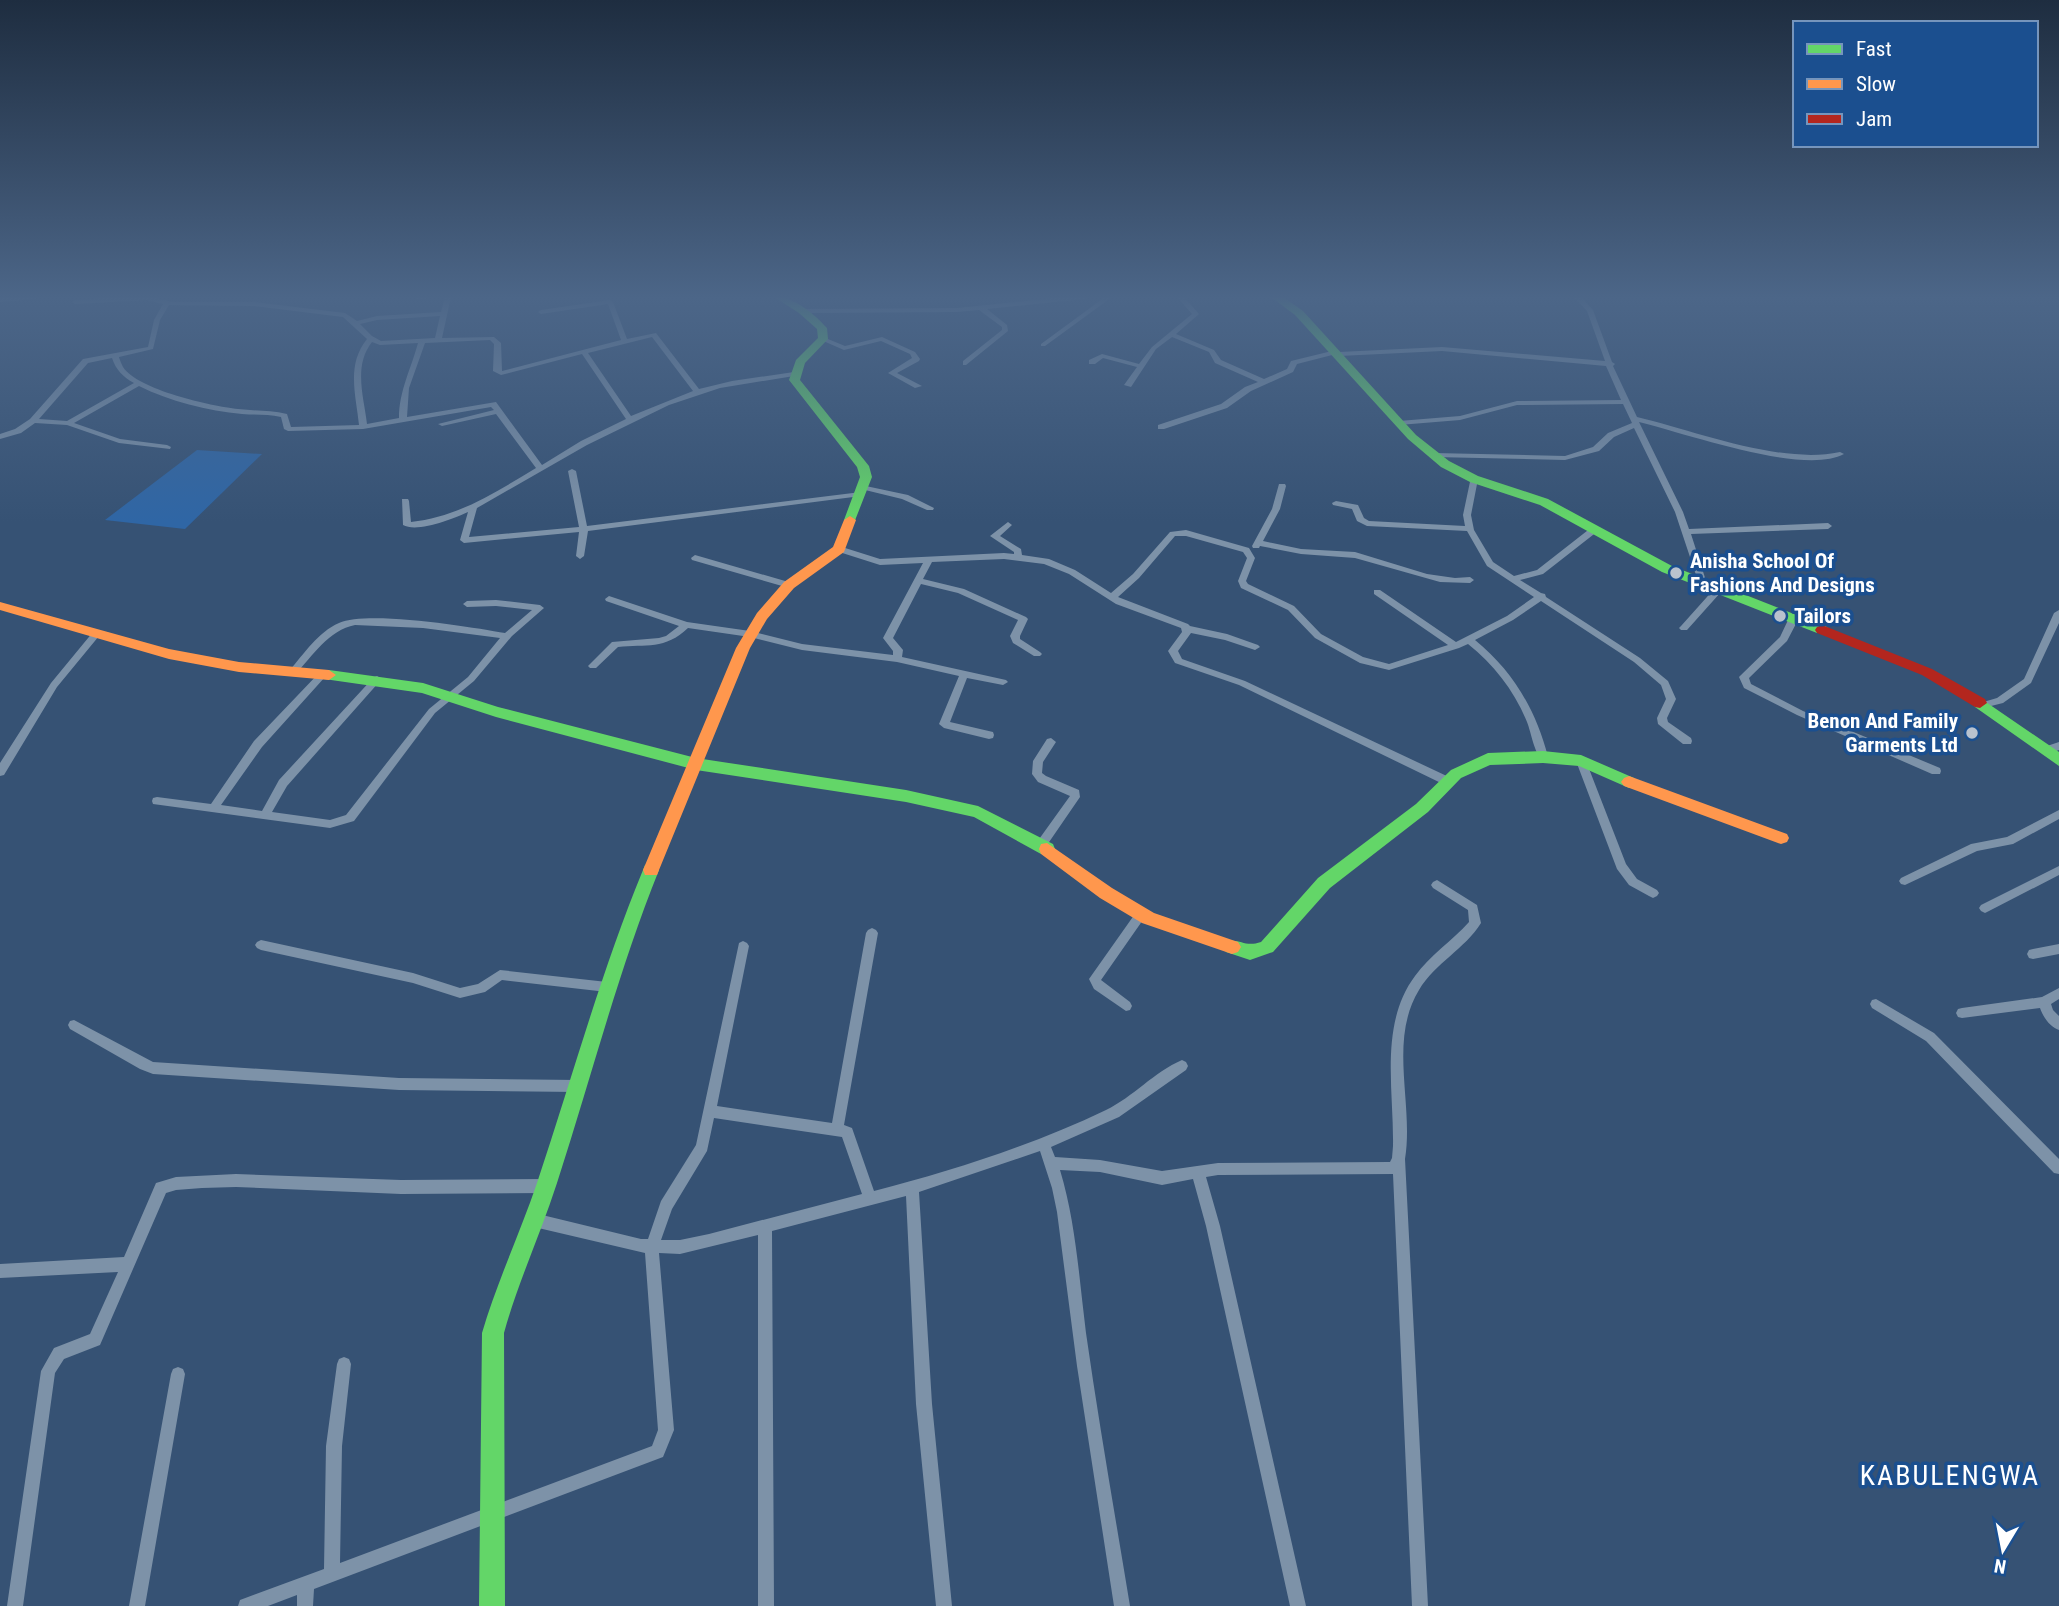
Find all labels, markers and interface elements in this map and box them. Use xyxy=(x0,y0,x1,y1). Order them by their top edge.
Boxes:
legend xyxy=(1793,21,2038,147)
text: Fast xyxy=(1856,37,1892,61)
text: Slow xyxy=(1856,72,1896,96)
text: Jam xyxy=(1856,107,1892,131)
place label: Anisha School Of Fashions And Designs xyxy=(1690,549,1875,597)
marker: Anisha School Of Fashions And Designs xyxy=(1668,565,1684,581)
place label: Tailors xyxy=(1794,604,1851,628)
marker: Tailors xyxy=(1772,608,1788,624)
place label: Benon And Family Garments Ltd xyxy=(1808,709,1959,757)
marker: Benon And Family Garments Ltd xyxy=(1964,725,1980,741)
district label: KABULENGWA xyxy=(1860,1459,2040,1492)
north arrow xyxy=(1968,1515,2038,1585)
text: N xyxy=(1992,1554,2008,1579)

